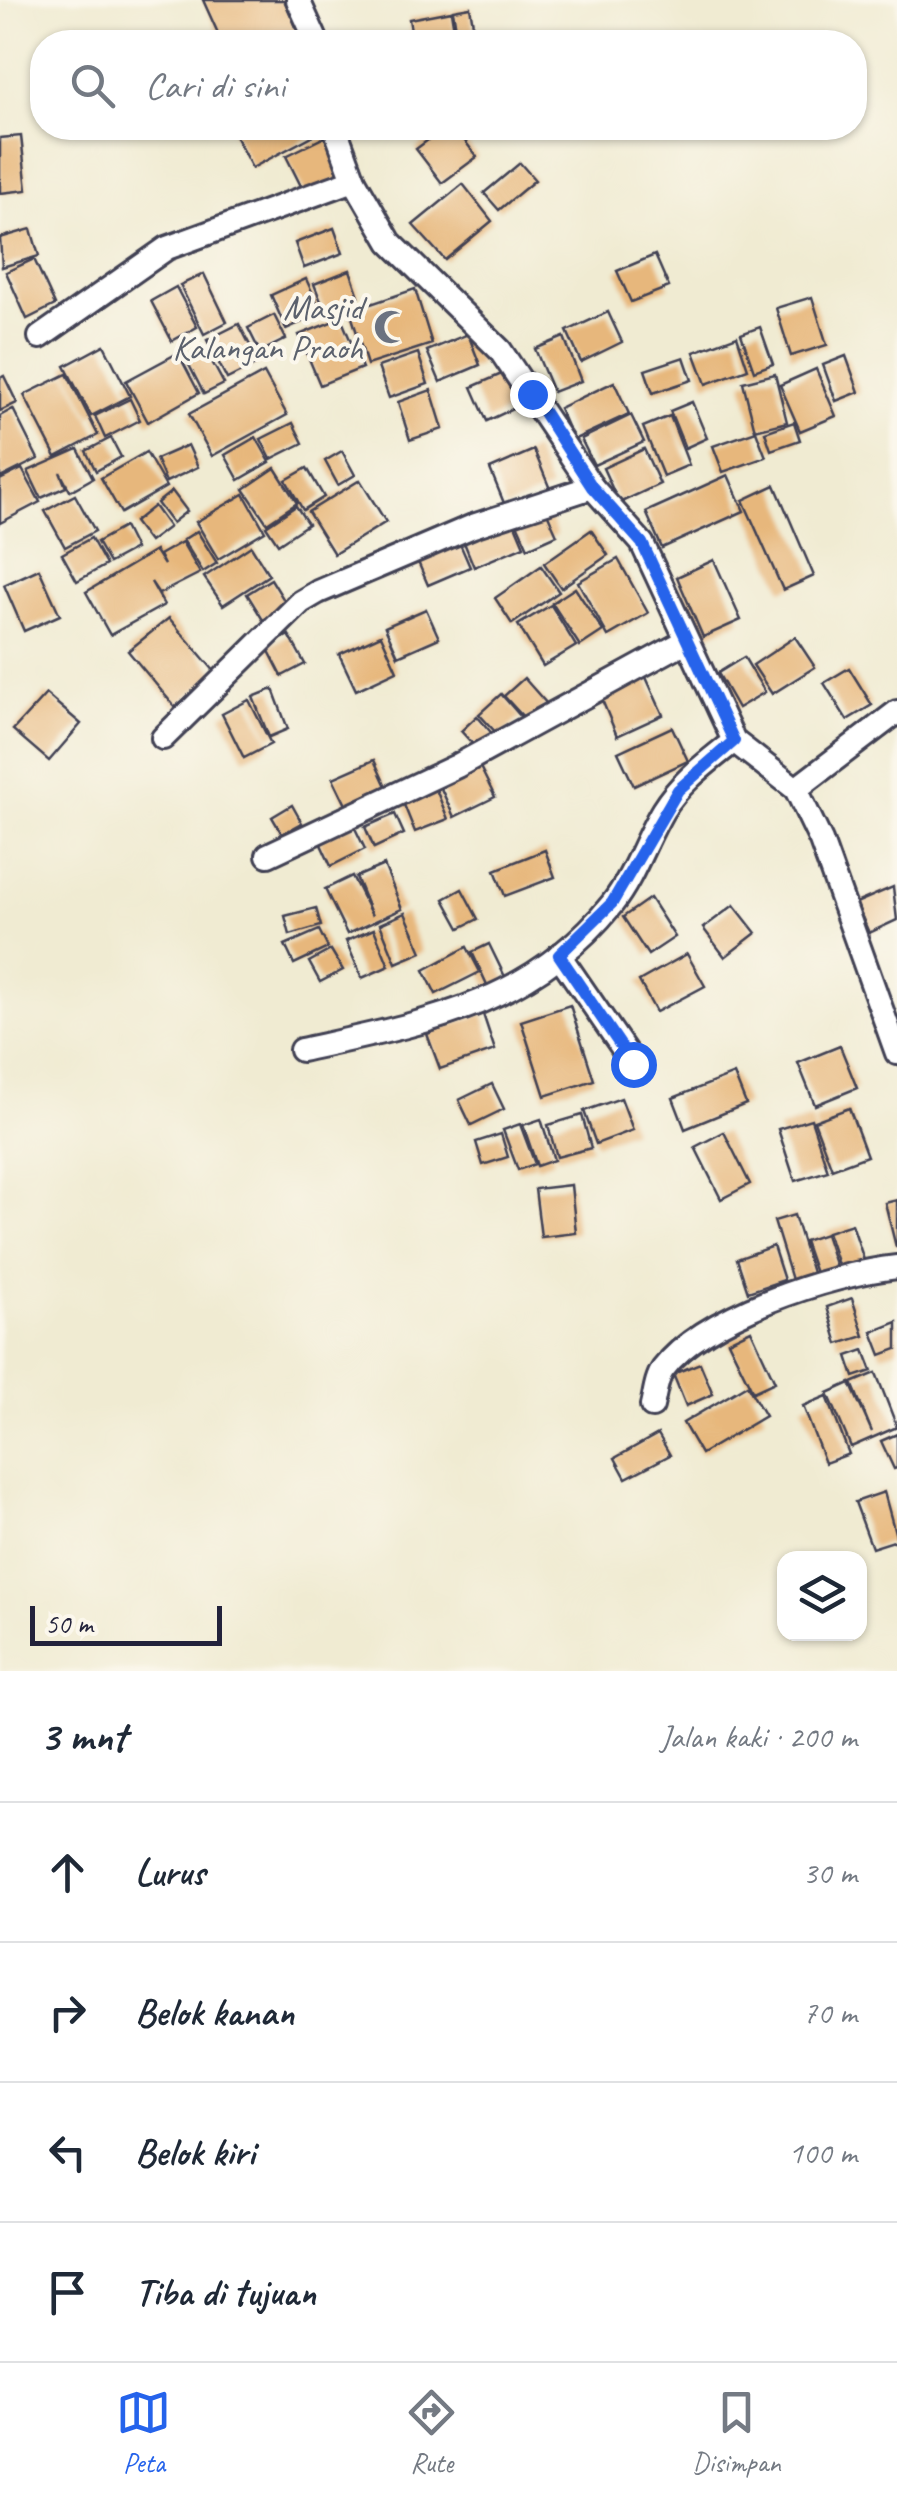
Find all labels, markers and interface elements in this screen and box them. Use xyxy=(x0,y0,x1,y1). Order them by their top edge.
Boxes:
search box xyxy=(30,30,867,140)
icon: search xyxy=(65,58,120,113)
text: Cari di sini xyxy=(145,62,285,109)
place label: Masjid Kalangan Praoh xyxy=(173,285,368,370)
mosque icon: Masjid Kalangan Praoh xyxy=(372,308,410,346)
route end xyxy=(510,372,556,418)
route start xyxy=(611,1042,657,1088)
map controls xyxy=(777,1551,867,1641)
button: layers xyxy=(777,1551,867,1641)
scale bar xyxy=(30,1601,222,1646)
text: 50 m xyxy=(45,1606,93,1641)
text: 3 mnt xyxy=(40,1710,126,1763)
text: Jalan kaki · 200 m xyxy=(660,1716,857,1757)
icon: ahead xyxy=(40,1845,95,1900)
text: Lurus xyxy=(135,1849,205,1896)
text: 30 m xyxy=(803,1852,857,1893)
icon: right xyxy=(40,1985,95,2040)
text: Belok kanan xyxy=(135,1989,294,2036)
text: 70 m xyxy=(803,1992,857,2033)
icon: left xyxy=(40,2125,95,2180)
text: Belok kiri xyxy=(135,2129,255,2176)
text: 100 m xyxy=(788,2132,857,2173)
icon: arrive xyxy=(40,2265,95,2320)
text: Tiba di tujuan xyxy=(135,2269,316,2316)
tab: Peta xyxy=(116,2385,171,2480)
tab: Rute xyxy=(404,2385,459,2480)
tab: Disimpan xyxy=(692,2385,781,2480)

